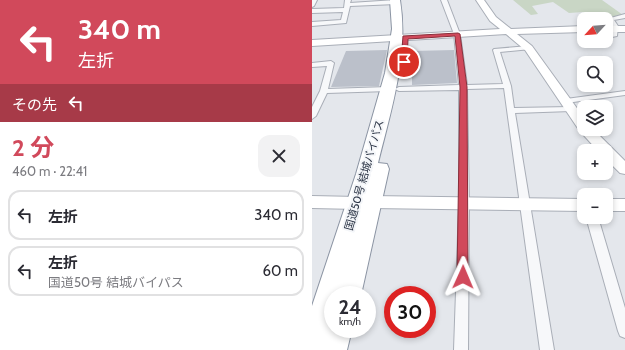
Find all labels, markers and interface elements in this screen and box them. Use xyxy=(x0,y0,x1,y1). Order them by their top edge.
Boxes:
text: 340 m xyxy=(78,12,161,46)
north arrow xyxy=(577,12,613,48)
map controls xyxy=(577,12,613,224)
icon: left xyxy=(12,16,64,68)
pin xyxy=(387,45,421,79)
text: 左折 xyxy=(78,50,114,72)
icon: arrive xyxy=(393,51,415,73)
button: search xyxy=(577,56,613,92)
icon: left xyxy=(65,92,87,114)
text: その先 xyxy=(12,96,57,114)
button: layers xyxy=(577,100,613,136)
street label: 国道50号 結城バイパス xyxy=(341,118,387,232)
text: 2 分 xyxy=(12,133,54,162)
button: close xyxy=(258,135,300,177)
button: + xyxy=(577,144,613,180)
text: 460 m · 22:41 xyxy=(12,163,87,179)
button: − xyxy=(577,188,613,224)
icon: left xyxy=(14,204,36,226)
text: 340 m xyxy=(254,206,298,224)
text: 左折 xyxy=(48,208,78,226)
text: 左折 xyxy=(48,254,78,272)
position arrow xyxy=(442,256,484,298)
icon: left xyxy=(14,260,36,282)
text: 60 m xyxy=(262,262,298,280)
text: 国道50号 結城バイパス xyxy=(48,274,184,290)
speed limit sign: 30 xyxy=(384,286,436,338)
text: 24 xyxy=(339,295,362,319)
text: km/h xyxy=(339,315,361,328)

